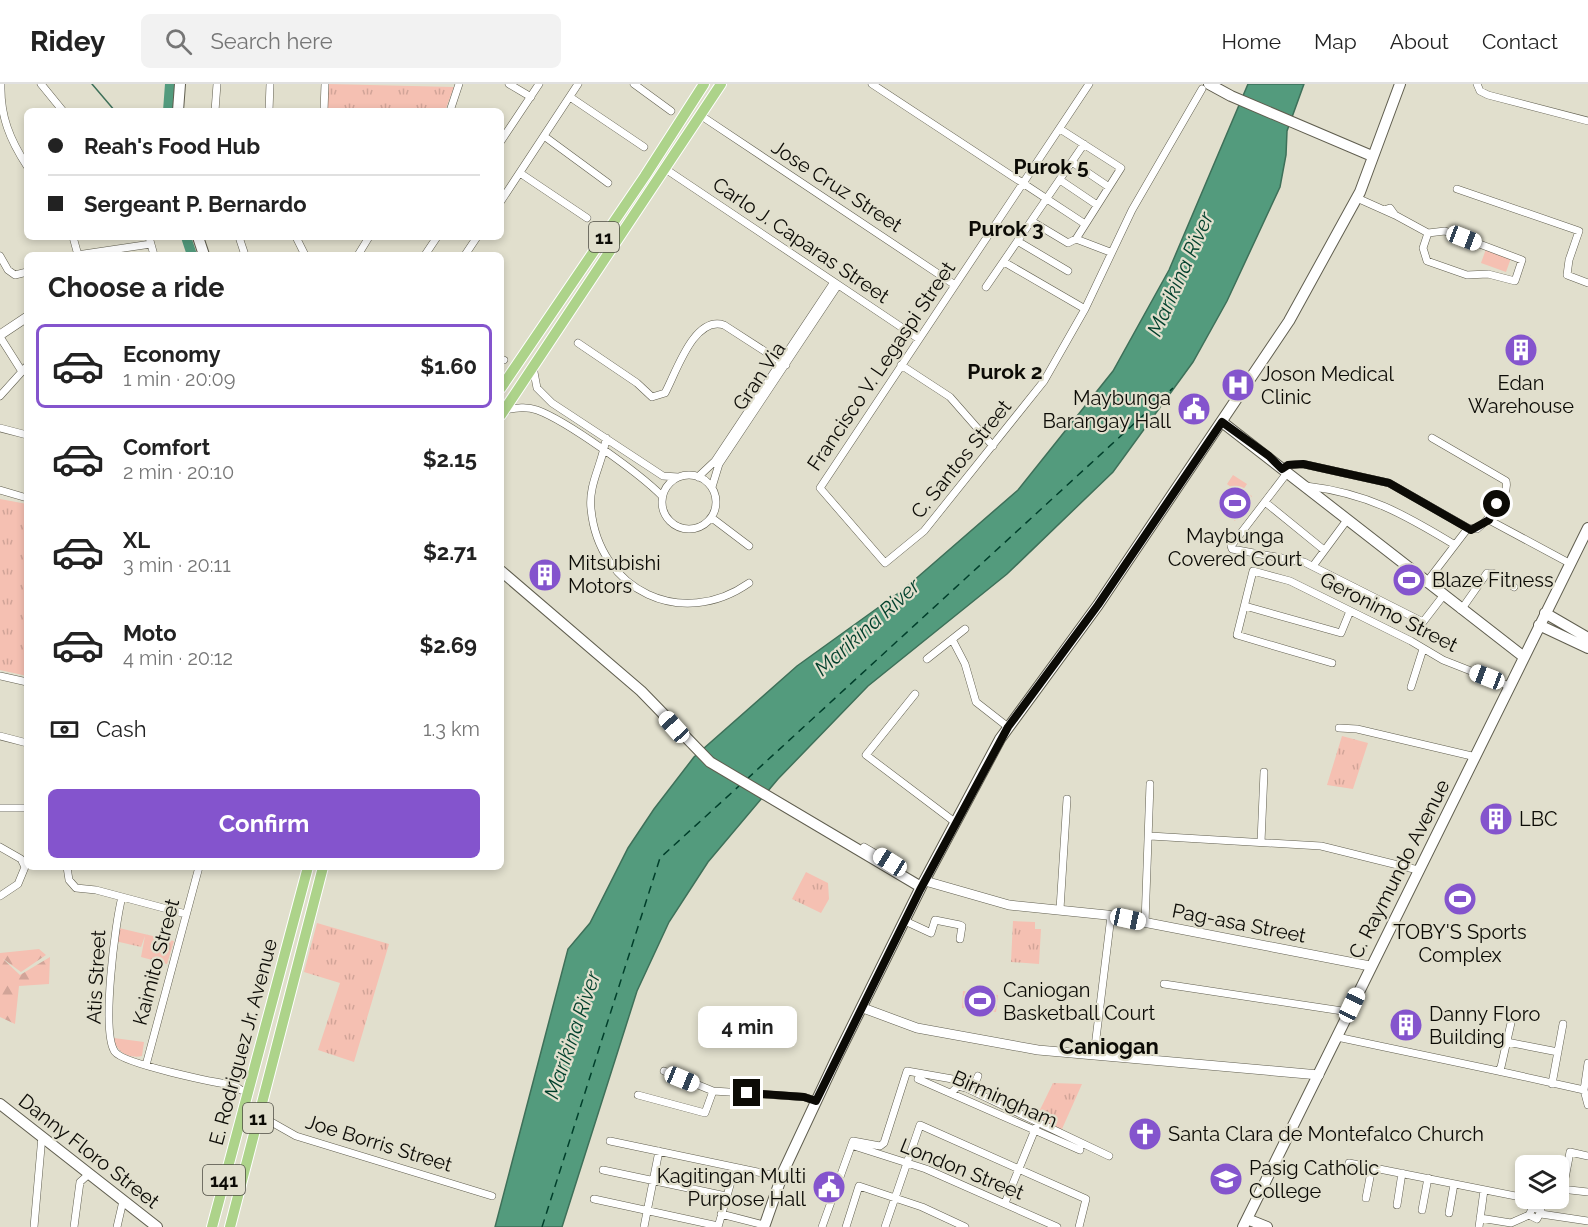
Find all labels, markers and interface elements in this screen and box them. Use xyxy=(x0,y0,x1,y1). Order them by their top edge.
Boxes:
search box xyxy=(141,14,561,68)
text: Ridey xyxy=(30,25,105,58)
icon: search xyxy=(162,25,195,58)
text: Search here xyxy=(210,28,333,54)
text: Home xyxy=(1222,29,1281,54)
text: Map xyxy=(1314,29,1357,54)
text: About xyxy=(1390,29,1449,54)
text: Contact xyxy=(1482,29,1558,54)
text: Reah's Food Hub xyxy=(84,133,260,159)
street label: Jose Cruz Street xyxy=(767,135,907,237)
district label: Purok 5 xyxy=(1013,154,1089,179)
street label: Carlo J. Caparas Street xyxy=(708,172,894,308)
text: Sergeant P. Bernardo xyxy=(84,191,307,217)
water label: Marikina River xyxy=(1142,207,1219,340)
district label: Purok 3 xyxy=(968,216,1044,241)
road number: 11 xyxy=(589,222,619,252)
car xyxy=(1444,223,1484,253)
street label: Francisco V. Legaspi Street xyxy=(802,257,960,475)
text: Choose a ride xyxy=(48,272,224,303)
building icon: Edan Warehouse xyxy=(1503,332,1539,368)
street label: Gran Via xyxy=(727,337,791,415)
icon: car xyxy=(51,339,105,393)
text: Economy xyxy=(123,341,221,367)
text: $1.60 xyxy=(420,353,477,379)
district label: Purok 2 xyxy=(967,359,1043,384)
place label: Joson Medical Clinic xyxy=(1261,362,1394,409)
text: 1 min · 20:09 xyxy=(123,367,235,391)
hospital icon: Joson Medical Clinic xyxy=(1220,367,1256,403)
place label: Edan Warehouse xyxy=(1468,371,1574,418)
place label: Maybunga Barangay Hall xyxy=(1042,386,1172,433)
public building icon: Maybunga Barangay Hall xyxy=(1176,391,1212,427)
street label: C. Santos Street xyxy=(906,395,1016,523)
icon: car xyxy=(51,432,105,486)
text: Comfort xyxy=(123,434,210,460)
text: $2.15 xyxy=(423,446,477,472)
text: 2 min · 20:10 xyxy=(123,460,234,484)
sports icon: Maybunga Covered Court xyxy=(1217,485,1253,521)
route start xyxy=(1483,490,1510,517)
place label: Maybunga Covered Court xyxy=(1168,524,1303,571)
icon: car xyxy=(51,525,105,579)
text: XL xyxy=(123,527,150,553)
text: $2.71 xyxy=(423,539,477,565)
place label: Mitsubishi Motors xyxy=(568,551,661,598)
text: 3 min · 20:11 xyxy=(123,553,231,577)
building icon: Mitsubishi Motors xyxy=(527,557,563,593)
sports icon: Blaze Fitness xyxy=(1391,562,1427,598)
street label: Geronimo Street xyxy=(1316,567,1462,657)
place label: Blaze Fitness xyxy=(1432,568,1554,592)
water label: Marikina River xyxy=(809,573,925,681)
icon: car xyxy=(51,618,105,672)
text: Moto xyxy=(123,620,177,646)
text: $2.69 xyxy=(419,632,477,658)
text: 4 min · 20:12 xyxy=(123,646,233,670)
car xyxy=(1467,662,1507,692)
car xyxy=(655,708,693,746)
icon: cash xyxy=(48,713,81,746)
text: Cash xyxy=(96,716,147,742)
text: 1.3 km xyxy=(423,717,480,741)
street label: C. Raymundo Avenue xyxy=(1343,775,1455,963)
button: Confirm xyxy=(48,789,480,858)
building icon: LBC xyxy=(1478,801,1514,837)
place label: LBC xyxy=(1519,807,1558,831)
car xyxy=(870,845,910,879)
sports icon: TOBY'S Sports Complex xyxy=(1442,881,1478,917)
street label: Kaimito Street xyxy=(128,896,184,1028)
street label: Pag-asa Street xyxy=(1170,898,1308,948)
car xyxy=(1109,906,1147,932)
place label: TOBY'S Sports Complex xyxy=(1393,920,1527,967)
street label: Atis Street xyxy=(82,929,110,1025)
street label: E. Rodriguez Jr. Avenue xyxy=(204,936,282,1148)
water label: Marikina River xyxy=(539,967,606,1102)
place label: Caniogan Basketball Court xyxy=(1003,978,1155,1025)
sports icon: Caniogan Basketball Court xyxy=(962,983,998,1019)
car xyxy=(1336,985,1368,1025)
place label: Danny Floro Building xyxy=(1429,1002,1540,1049)
callout: 4 min xyxy=(698,1006,796,1048)
building icon: Danny Floro Building xyxy=(1388,1007,1424,1043)
text: 4 min xyxy=(721,1015,774,1039)
district label: Caniogan xyxy=(1059,1033,1159,1059)
car xyxy=(662,1064,702,1094)
street label: Birmingham xyxy=(949,1065,1061,1133)
route end xyxy=(733,1079,760,1106)
street label: Danny Floro Street xyxy=(14,1089,164,1214)
road number: 11 xyxy=(243,1103,273,1133)
street label: Joe Borris Street xyxy=(303,1109,455,1177)
church icon: Santa Clara de Montefalco Church xyxy=(1127,1116,1163,1152)
place label: Santa Clara de Montefalco Church xyxy=(1168,1122,1484,1146)
street label: London Street xyxy=(897,1133,1028,1205)
map controls xyxy=(1515,1155,1569,1209)
button: layers xyxy=(1515,1155,1569,1209)
place label: Pasig Catholic College xyxy=(1249,1156,1379,1203)
school or university icon: Pasig Catholic College xyxy=(1208,1161,1244,1197)
place label: Kagitingan Multi Purpose Hall xyxy=(657,1164,807,1211)
road number: 141 xyxy=(203,1165,245,1195)
public building icon: Kagitingan Multi Purpose Hall xyxy=(811,1169,847,1205)

